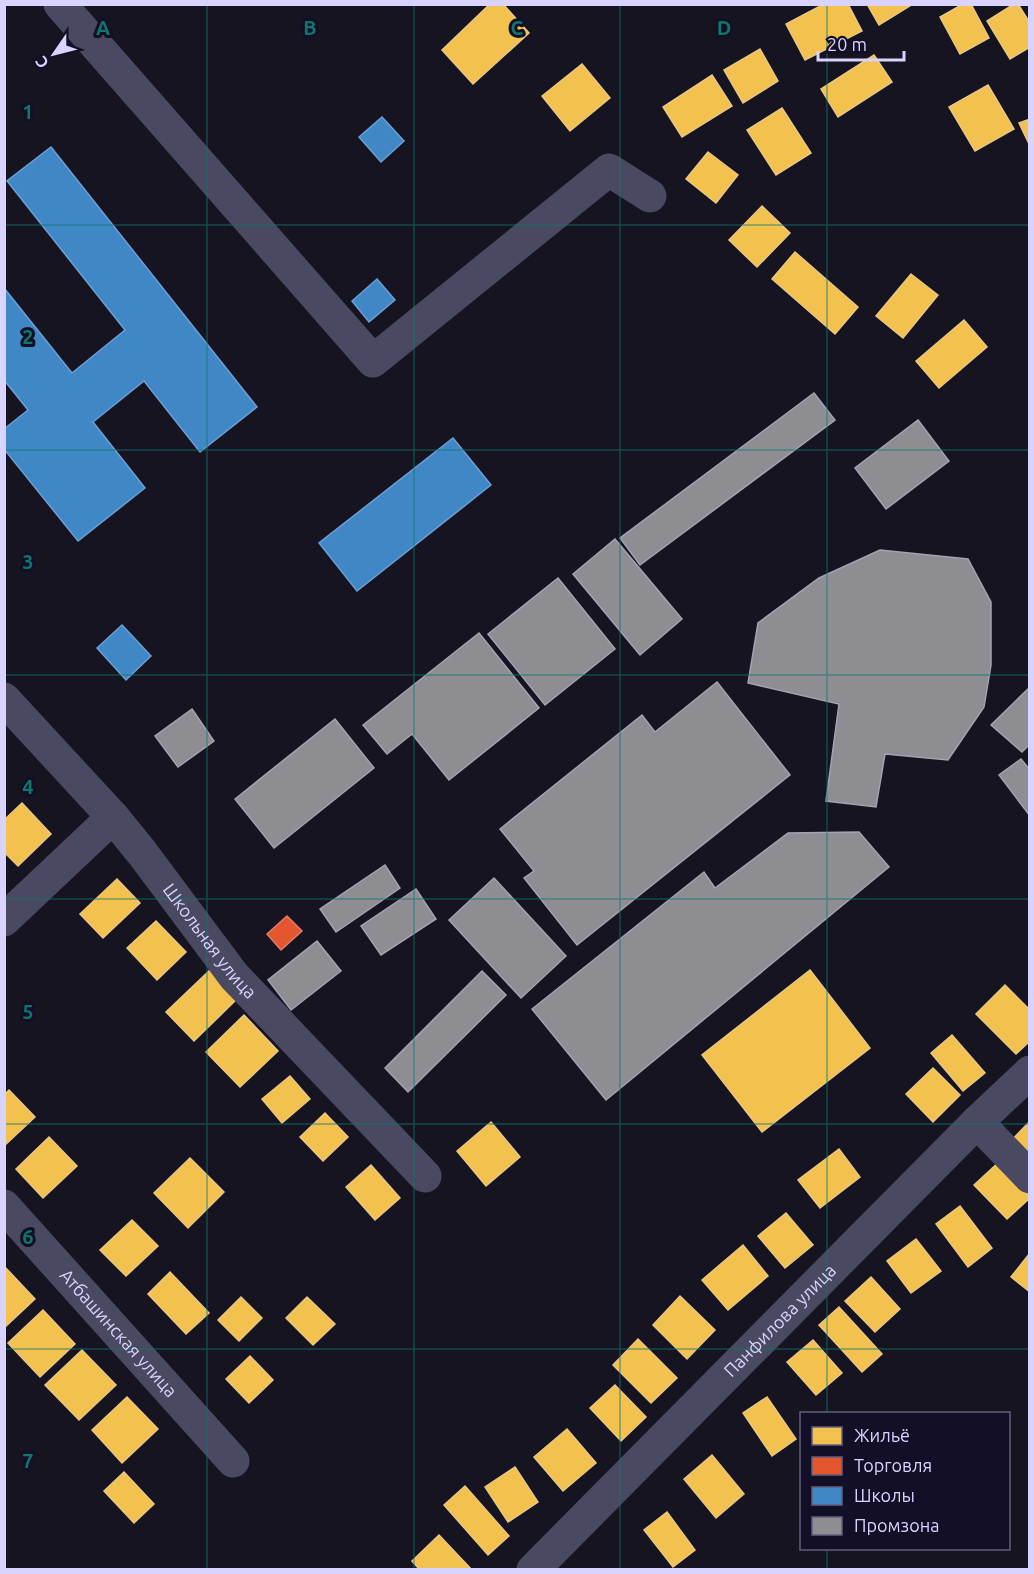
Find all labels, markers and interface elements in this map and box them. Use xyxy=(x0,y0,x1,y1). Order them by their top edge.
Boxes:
text: A xyxy=(96,16,110,39)
text: B xyxy=(303,16,317,39)
text: C xyxy=(511,16,524,39)
text: D xyxy=(717,16,731,39)
north arrow xyxy=(24,24,84,84)
scale bar xyxy=(818,24,904,62)
text: 20 m xyxy=(827,34,867,54)
text: С xyxy=(31,53,52,72)
text: 1 xyxy=(22,100,34,123)
text: 2 xyxy=(22,325,34,348)
text: 3 xyxy=(22,550,34,573)
text: 4 xyxy=(22,775,34,798)
street label: Школьная улица xyxy=(160,879,261,1002)
text: 5 xyxy=(22,1000,34,1023)
text: 6 xyxy=(22,1225,34,1248)
street label: Панфилова улица xyxy=(719,1260,839,1380)
street label: Атбашинская улица xyxy=(56,1265,181,1401)
legend xyxy=(800,1412,1010,1550)
text: Жильё xyxy=(854,1425,910,1445)
text: 7 xyxy=(22,1449,34,1472)
text: Торговля xyxy=(854,1455,932,1475)
text: Школы xyxy=(854,1485,915,1505)
text: Промзона xyxy=(854,1515,939,1535)

